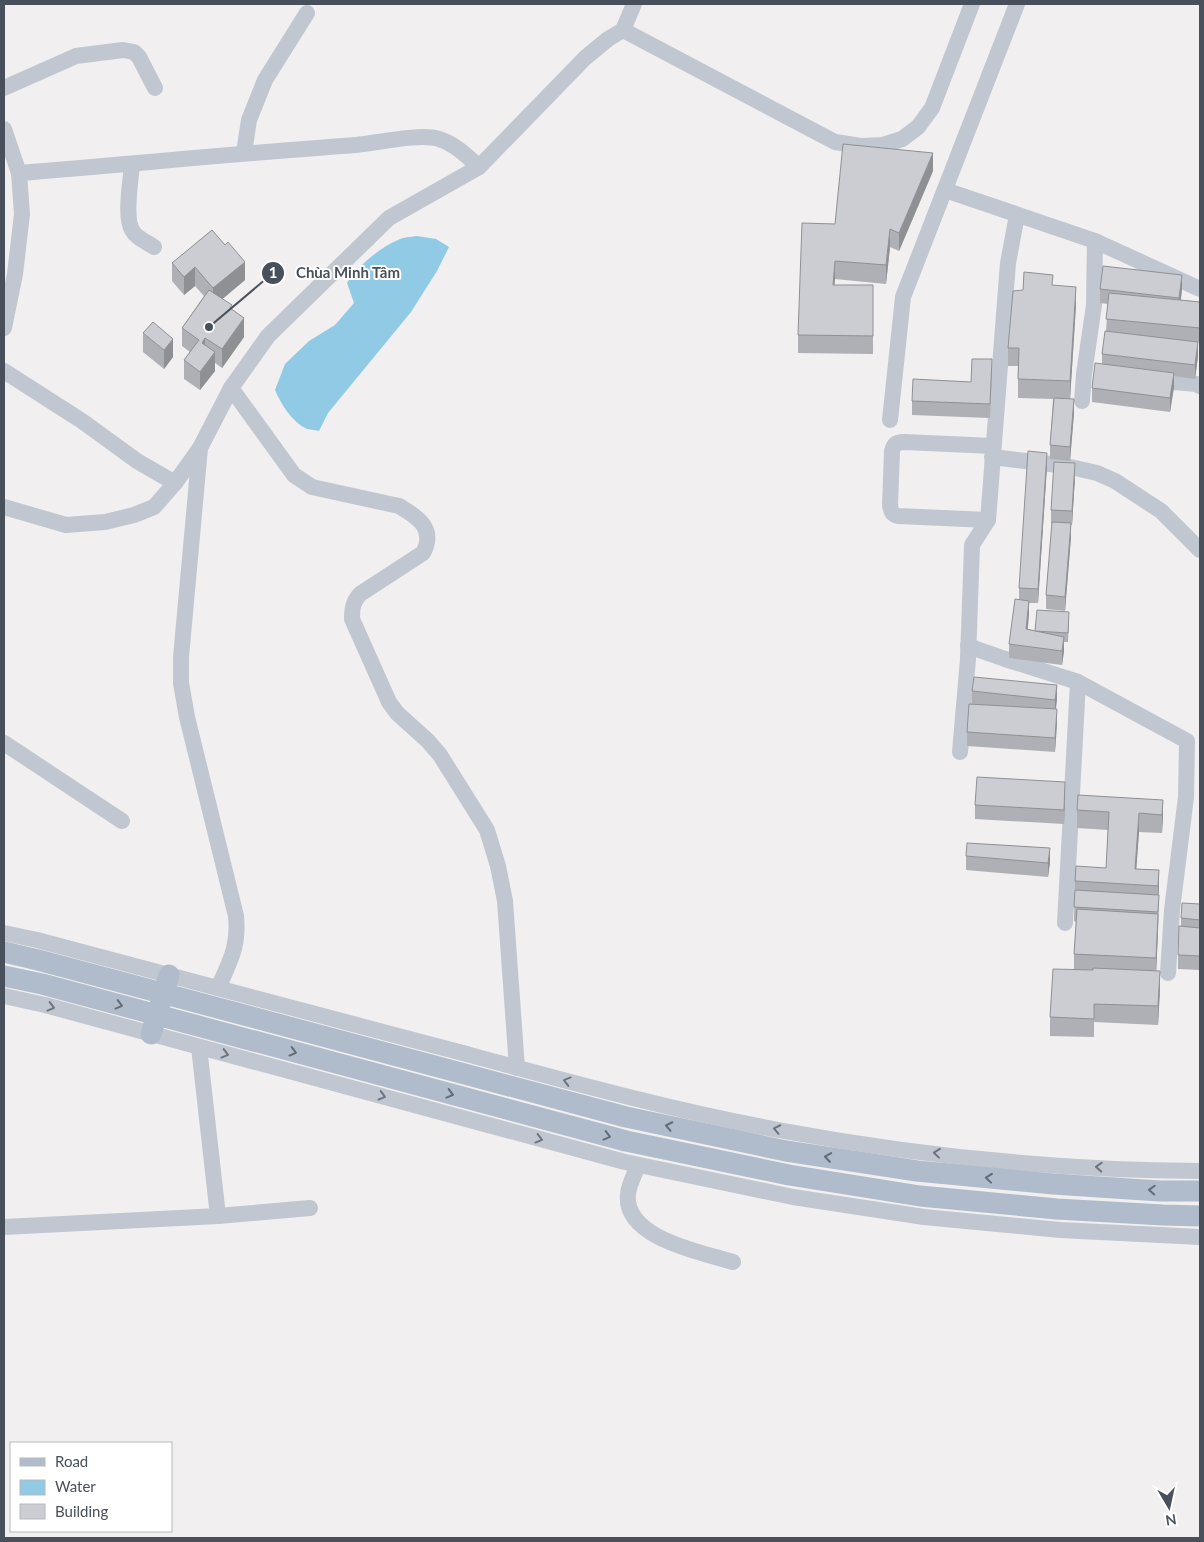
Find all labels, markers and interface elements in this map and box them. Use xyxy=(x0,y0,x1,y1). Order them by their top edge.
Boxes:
callout: Chùa Minh Tâm xyxy=(261,258,410,288)
text: 1 xyxy=(269,263,277,281)
text: Chùa Minh Tâm xyxy=(296,263,400,281)
one-way arrow xyxy=(114,999,123,1010)
one-way arrow xyxy=(47,1001,56,1012)
one-way arrow xyxy=(288,1046,296,1056)
one-way arrow xyxy=(221,1048,229,1059)
one-way arrow xyxy=(563,1076,572,1087)
one-way arrow xyxy=(445,1088,454,1099)
one-way arrow xyxy=(377,1091,385,1101)
one-way arrow xyxy=(664,1122,673,1132)
one-way arrow xyxy=(772,1125,781,1135)
one-way arrow xyxy=(602,1130,611,1141)
one-way arrow xyxy=(534,1133,542,1143)
one-way arrow xyxy=(933,1148,941,1159)
one-way arrow xyxy=(824,1153,833,1163)
one-way arrow xyxy=(1095,1162,1103,1173)
one-way arrow xyxy=(985,1173,993,1184)
one-way arrow xyxy=(1147,1185,1155,1196)
legend xyxy=(10,1442,172,1532)
text: Road xyxy=(55,1452,88,1470)
text: Water xyxy=(55,1477,96,1495)
north arrow xyxy=(1144,1482,1194,1532)
text: Building xyxy=(55,1502,108,1520)
text: N xyxy=(1164,1511,1178,1530)

